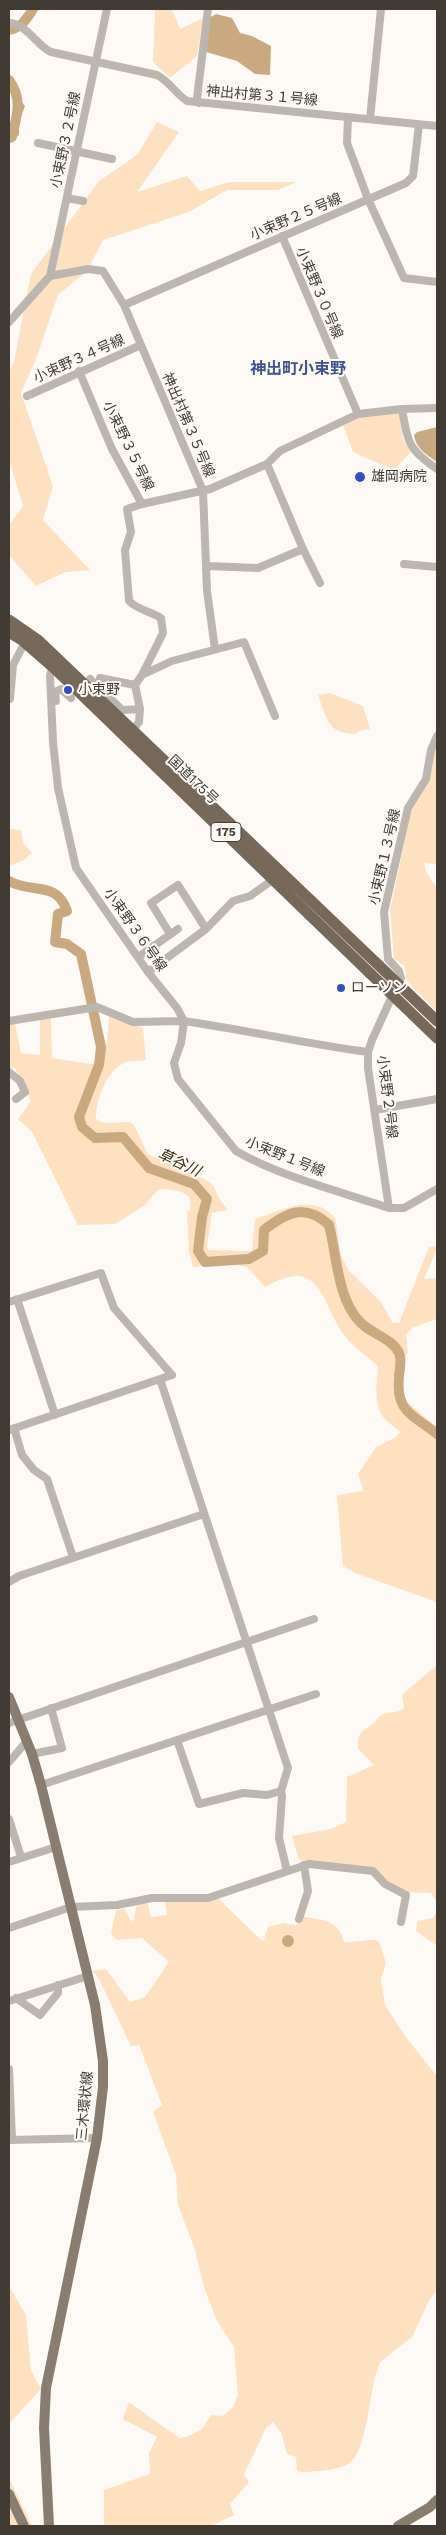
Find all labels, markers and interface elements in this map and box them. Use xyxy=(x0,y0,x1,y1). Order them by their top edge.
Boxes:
street label: 神出村第３１号線 xyxy=(205,83,319,109)
street label: 小束野３２号線 xyxy=(48,90,84,190)
street label: 小束野２５号線 xyxy=(248,190,344,244)
street label: 小束野３０号線 xyxy=(292,245,346,341)
street label: 小束野３４号線 xyxy=(31,331,127,387)
district label: 神出町小束野 xyxy=(250,359,346,379)
street label: 神出村第３５号線 xyxy=(158,370,218,480)
street label: 小束野３５号線 xyxy=(99,398,157,494)
place label: 雄岡病院 xyxy=(371,469,427,485)
marker: 雄岡病院 xyxy=(353,470,367,484)
place label: 小束野 xyxy=(78,682,120,698)
marker: 小束野 xyxy=(62,684,74,696)
street label: 国道175号 xyxy=(164,752,222,808)
street label: 小束野１３号線 xyxy=(366,807,404,907)
road number: 175 xyxy=(211,822,241,842)
street label: 小束野３６号線 xyxy=(100,885,170,975)
place label: ローソン xyxy=(351,980,407,996)
marker: ローソン xyxy=(335,982,347,994)
street label: 小束野２号線 xyxy=(374,1054,400,1140)
street label: 小束野１号線 xyxy=(243,1133,327,1181)
water label: 草谷川 xyxy=(155,1145,203,1181)
street label: 三木環状線 xyxy=(74,2070,96,2142)

